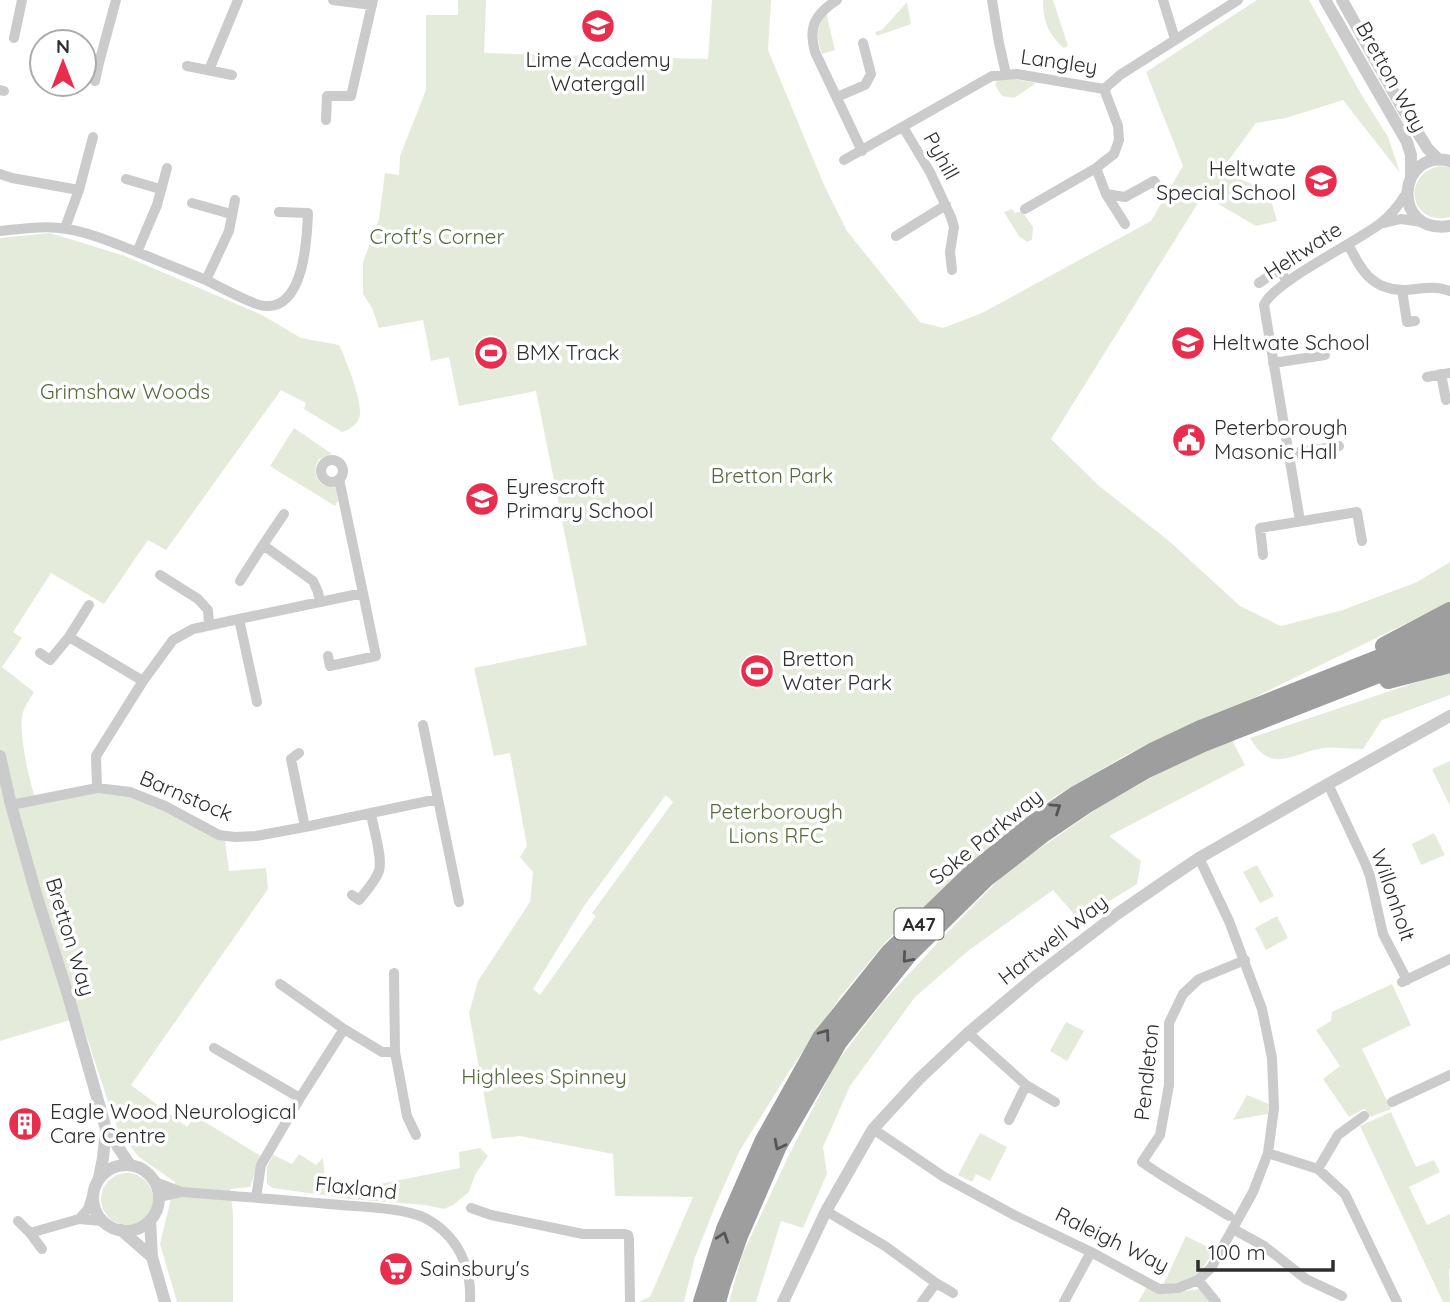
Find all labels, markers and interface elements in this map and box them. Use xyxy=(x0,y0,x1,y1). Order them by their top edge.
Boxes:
school or university icon: Lime Academy Watergall xyxy=(579,7,617,45)
street label: Bretton Way xyxy=(1351,17,1433,136)
north arrow xyxy=(28,28,98,98)
text: N xyxy=(56,34,70,58)
street label: Langley xyxy=(1019,43,1099,79)
place label: Lime Academy Watergall xyxy=(525,46,671,96)
street label: Pyhill xyxy=(918,127,966,184)
place label: Heltwate Special School xyxy=(1156,155,1296,205)
school or university icon: Heltwate Special School xyxy=(1302,162,1340,200)
street label: Heltwate xyxy=(1259,216,1346,285)
park label: Croft's Corner xyxy=(370,223,504,249)
school or university icon: Heltwate School xyxy=(1169,324,1207,362)
place label: Heltwate School xyxy=(1212,329,1370,355)
sports icon: BMX Track xyxy=(472,334,510,372)
place label: BMX Track xyxy=(516,339,620,365)
park label: Grimshaw Woods xyxy=(40,378,210,404)
place label: Peterborough Masonic Hall xyxy=(1214,414,1348,464)
public building icon: Peterborough Masonic Hall xyxy=(1170,421,1208,459)
park label: Bretton Park xyxy=(711,462,833,488)
place label: Eyrescroft Primary School xyxy=(506,473,654,523)
school or university icon: Eyrescroft Primary School xyxy=(463,480,501,518)
place label: Bretton Water Park xyxy=(782,645,892,695)
sports icon: Bretton Water Park xyxy=(738,652,776,690)
street label: Barnstock xyxy=(136,764,237,826)
street label: Soke Parkway xyxy=(924,783,1047,890)
park label: Peterborough Lions RFC xyxy=(709,798,843,848)
one-way arrow xyxy=(1048,804,1061,816)
street label: Willonholt xyxy=(1366,845,1422,944)
street label: Bretton Way xyxy=(41,874,101,999)
street label: Hartwell Way xyxy=(992,888,1112,990)
road number: A47 xyxy=(894,908,944,940)
one-way arrow xyxy=(903,950,915,963)
street label: Pendleton xyxy=(1128,1022,1164,1122)
one-way arrow xyxy=(817,1030,829,1042)
park label: Highlees Spinney xyxy=(461,1063,627,1089)
place label: Eagle Wood Neurological Care Centre xyxy=(50,1098,297,1148)
building icon: Eagle Wood Neurological Care Centre xyxy=(6,1105,44,1143)
one-way arrow xyxy=(774,1138,788,1150)
street label: Flaxland xyxy=(314,1170,398,1204)
street label: Raleigh Way xyxy=(1051,1200,1174,1278)
scale bar xyxy=(1198,1228,1333,1272)
one-way arrow xyxy=(715,1231,729,1244)
text: 100 m xyxy=(1208,1239,1266,1265)
supermarket icon: Sainsbury's xyxy=(377,1250,415,1288)
place label: Sainsbury's xyxy=(420,1255,530,1281)

